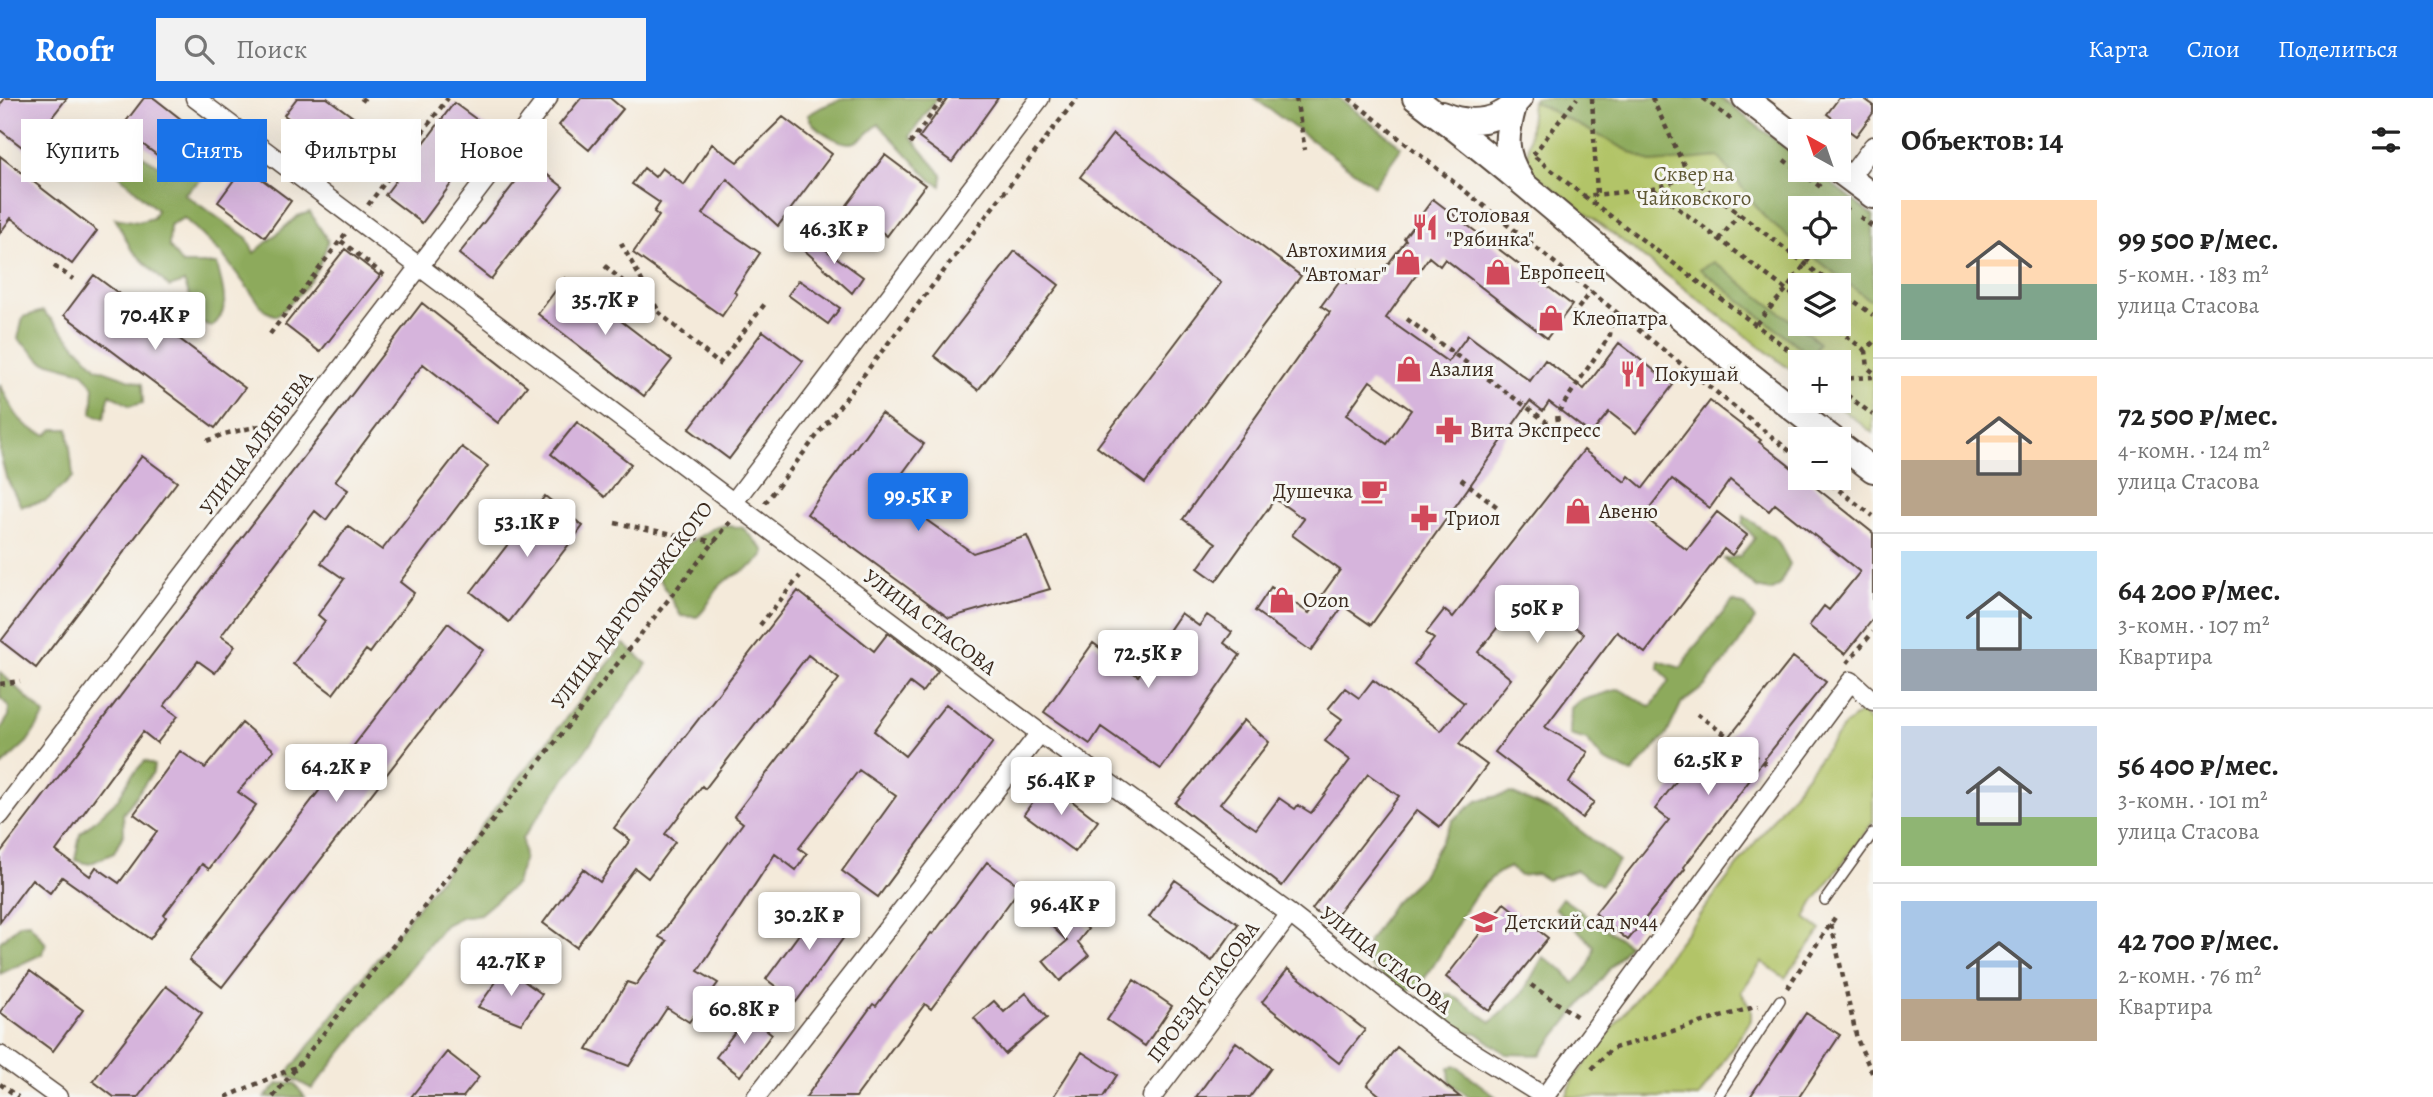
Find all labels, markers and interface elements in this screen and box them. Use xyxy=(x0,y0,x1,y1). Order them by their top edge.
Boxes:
search box xyxy=(156,18,646,81)
text: Roofr xyxy=(35,27,114,72)
icon: search xyxy=(180,30,218,68)
text: Поиск xyxy=(236,32,307,67)
text: Карта xyxy=(2088,33,2149,65)
text: Слои xyxy=(2187,33,2240,65)
text: Поделиться xyxy=(2278,33,2398,65)
chip: Купить xyxy=(21,119,143,182)
chip: Снять xyxy=(157,119,267,182)
chip: Фильтры xyxy=(281,119,421,182)
chip: Новое xyxy=(435,119,547,182)
north arrow xyxy=(1788,119,1852,182)
map controls xyxy=(1788,119,1851,490)
text: Объектов: 14 xyxy=(1901,120,2063,160)
icon: filters xyxy=(2367,121,2405,159)
park label: Сквер на Чайковского xyxy=(1637,160,1751,212)
button: locate xyxy=(1788,196,1851,259)
place label: Столовая "Рябинка" xyxy=(1446,201,1534,253)
pin: 46.3K ₽ xyxy=(769,206,899,266)
restaurant icon: Столовая "Рябинка" xyxy=(1410,212,1440,242)
text: 46.3K ₽ xyxy=(800,213,868,244)
text: 99 500 ₽/мес. xyxy=(2118,219,2279,259)
icon: home xyxy=(1957,228,2041,312)
place label: Автохимия "Автомаг" xyxy=(1286,236,1387,288)
shop icon: Автохимия "Автомаг" xyxy=(1393,247,1423,277)
shop icon: Европеец xyxy=(1483,257,1513,287)
place label: Европеец xyxy=(1519,258,1605,286)
text: 5-комн. · 183 m² xyxy=(2118,259,2269,290)
button: layers xyxy=(1788,273,1851,336)
pin: 35.7K ₽ xyxy=(540,278,670,337)
text: 35.7K ₽ xyxy=(572,284,638,315)
text: улица Стасова xyxy=(2118,290,2259,321)
pin: 70.4K ₽ xyxy=(90,292,220,352)
text: 70.4K ₽ xyxy=(120,299,190,330)
shop icon: Клеопатра xyxy=(1536,303,1566,333)
place label: Клеопатра xyxy=(1572,304,1668,332)
button: + xyxy=(1788,350,1851,413)
shop icon: Азалия xyxy=(1394,354,1424,384)
place label: Азалия xyxy=(1429,355,1494,383)
restaurant icon: Покушай xyxy=(1618,359,1648,389)
place label: Покушай xyxy=(1654,360,1739,388)
street label: УЛИЦА АЛЯБЬЕВА xyxy=(193,365,320,520)
text: 72 500 ₽/мес. xyxy=(2118,395,2279,435)
icon: home xyxy=(1957,404,2041,488)
pharmacy icon: Вита Экспресс xyxy=(1434,415,1464,445)
place label: Вита Экспресс xyxy=(1470,416,1601,444)
button: − xyxy=(1788,427,1851,490)
text: 4-комн. · 124 m² xyxy=(2118,435,2270,466)
text: улица Стасова xyxy=(2118,466,2259,497)
pin: 99.5K ₽ xyxy=(853,474,983,533)
cafe icon: Душечка xyxy=(1359,476,1389,506)
place label: Душечка xyxy=(1273,477,1353,505)
text: 99.5K ₽ xyxy=(884,480,952,511)
street label: УЛИЦА ДАРГОМЫЖСКОГО xyxy=(545,496,719,714)
shop icon: Авеню xyxy=(1563,496,1593,526)
place label: Авеню xyxy=(1598,497,1658,525)
pin: 53.1K ₽ xyxy=(462,500,592,559)
pharmacy icon: Триол xyxy=(1409,503,1439,533)
place label: Триол xyxy=(1445,504,1500,532)
text: 53.1K ₽ xyxy=(494,506,560,537)
street label: УЛИЦА СТАСОВА xyxy=(857,563,1003,682)
text: 64 200 ₽/мес. xyxy=(2118,570,2281,610)
icon: home xyxy=(1957,579,2041,663)
shop icon: Ozon xyxy=(1267,585,1297,615)
place label: Ozon xyxy=(1303,586,1349,614)
pin: 50K ₽ xyxy=(1488,586,1586,645)
text: 50K ₽ xyxy=(1511,592,1563,623)
text: 3-комн. · 107 m² xyxy=(2118,610,2269,641)
pin: 72.5K ₽ xyxy=(1083,630,1213,690)
text: 72.5K ₽ xyxy=(1114,637,1182,668)
text: Квартира xyxy=(2118,641,2213,672)
pin: 62.5K ₽ xyxy=(1643,738,1773,797)
pin: 64.2K ₽ xyxy=(271,744,401,804)
text: 62.5K ₽ xyxy=(1674,744,1742,775)
text: 56 400 ₽/мес. xyxy=(2118,745,2279,785)
text: 64.2K ₽ xyxy=(301,751,371,782)
icon: home xyxy=(1957,754,2041,838)
pin: 56.4K ₽ xyxy=(996,758,1126,817)
text: 56.4K ₽ xyxy=(1027,764,1095,795)
text: 3-комн. · 101 m² xyxy=(2118,785,2268,816)
text: улица Стасова xyxy=(2118,816,2259,847)
pin: 96.4K ₽ xyxy=(1000,882,1130,941)
text: 96.4K ₽ xyxy=(1030,888,1100,919)
pin: 30.2K ₽ xyxy=(744,892,874,952)
text: 30.2K ₽ xyxy=(774,899,844,930)
street label: УЛИЦА СТАСОВА xyxy=(1314,900,1458,1021)
school or university icon: Детский сад №44 xyxy=(1469,907,1499,937)
place label: Детский сад №44 xyxy=(1505,908,1658,936)
street label: ПРОЕЗД СТАСОВА xyxy=(1141,915,1266,1068)
text: 42 700 ₽/мес. xyxy=(2118,920,2280,960)
icon: home xyxy=(1957,929,2041,1013)
pin: 42.7K ₽ xyxy=(446,939,576,998)
text: 42.7K ₽ xyxy=(477,945,545,976)
text: 2-комн. · 76 m² xyxy=(2118,960,2261,991)
pin: 60.8K ₽ xyxy=(679,986,809,1046)
text: Квартира xyxy=(2118,991,2213,1022)
text: 60.8K ₽ xyxy=(709,993,779,1024)

